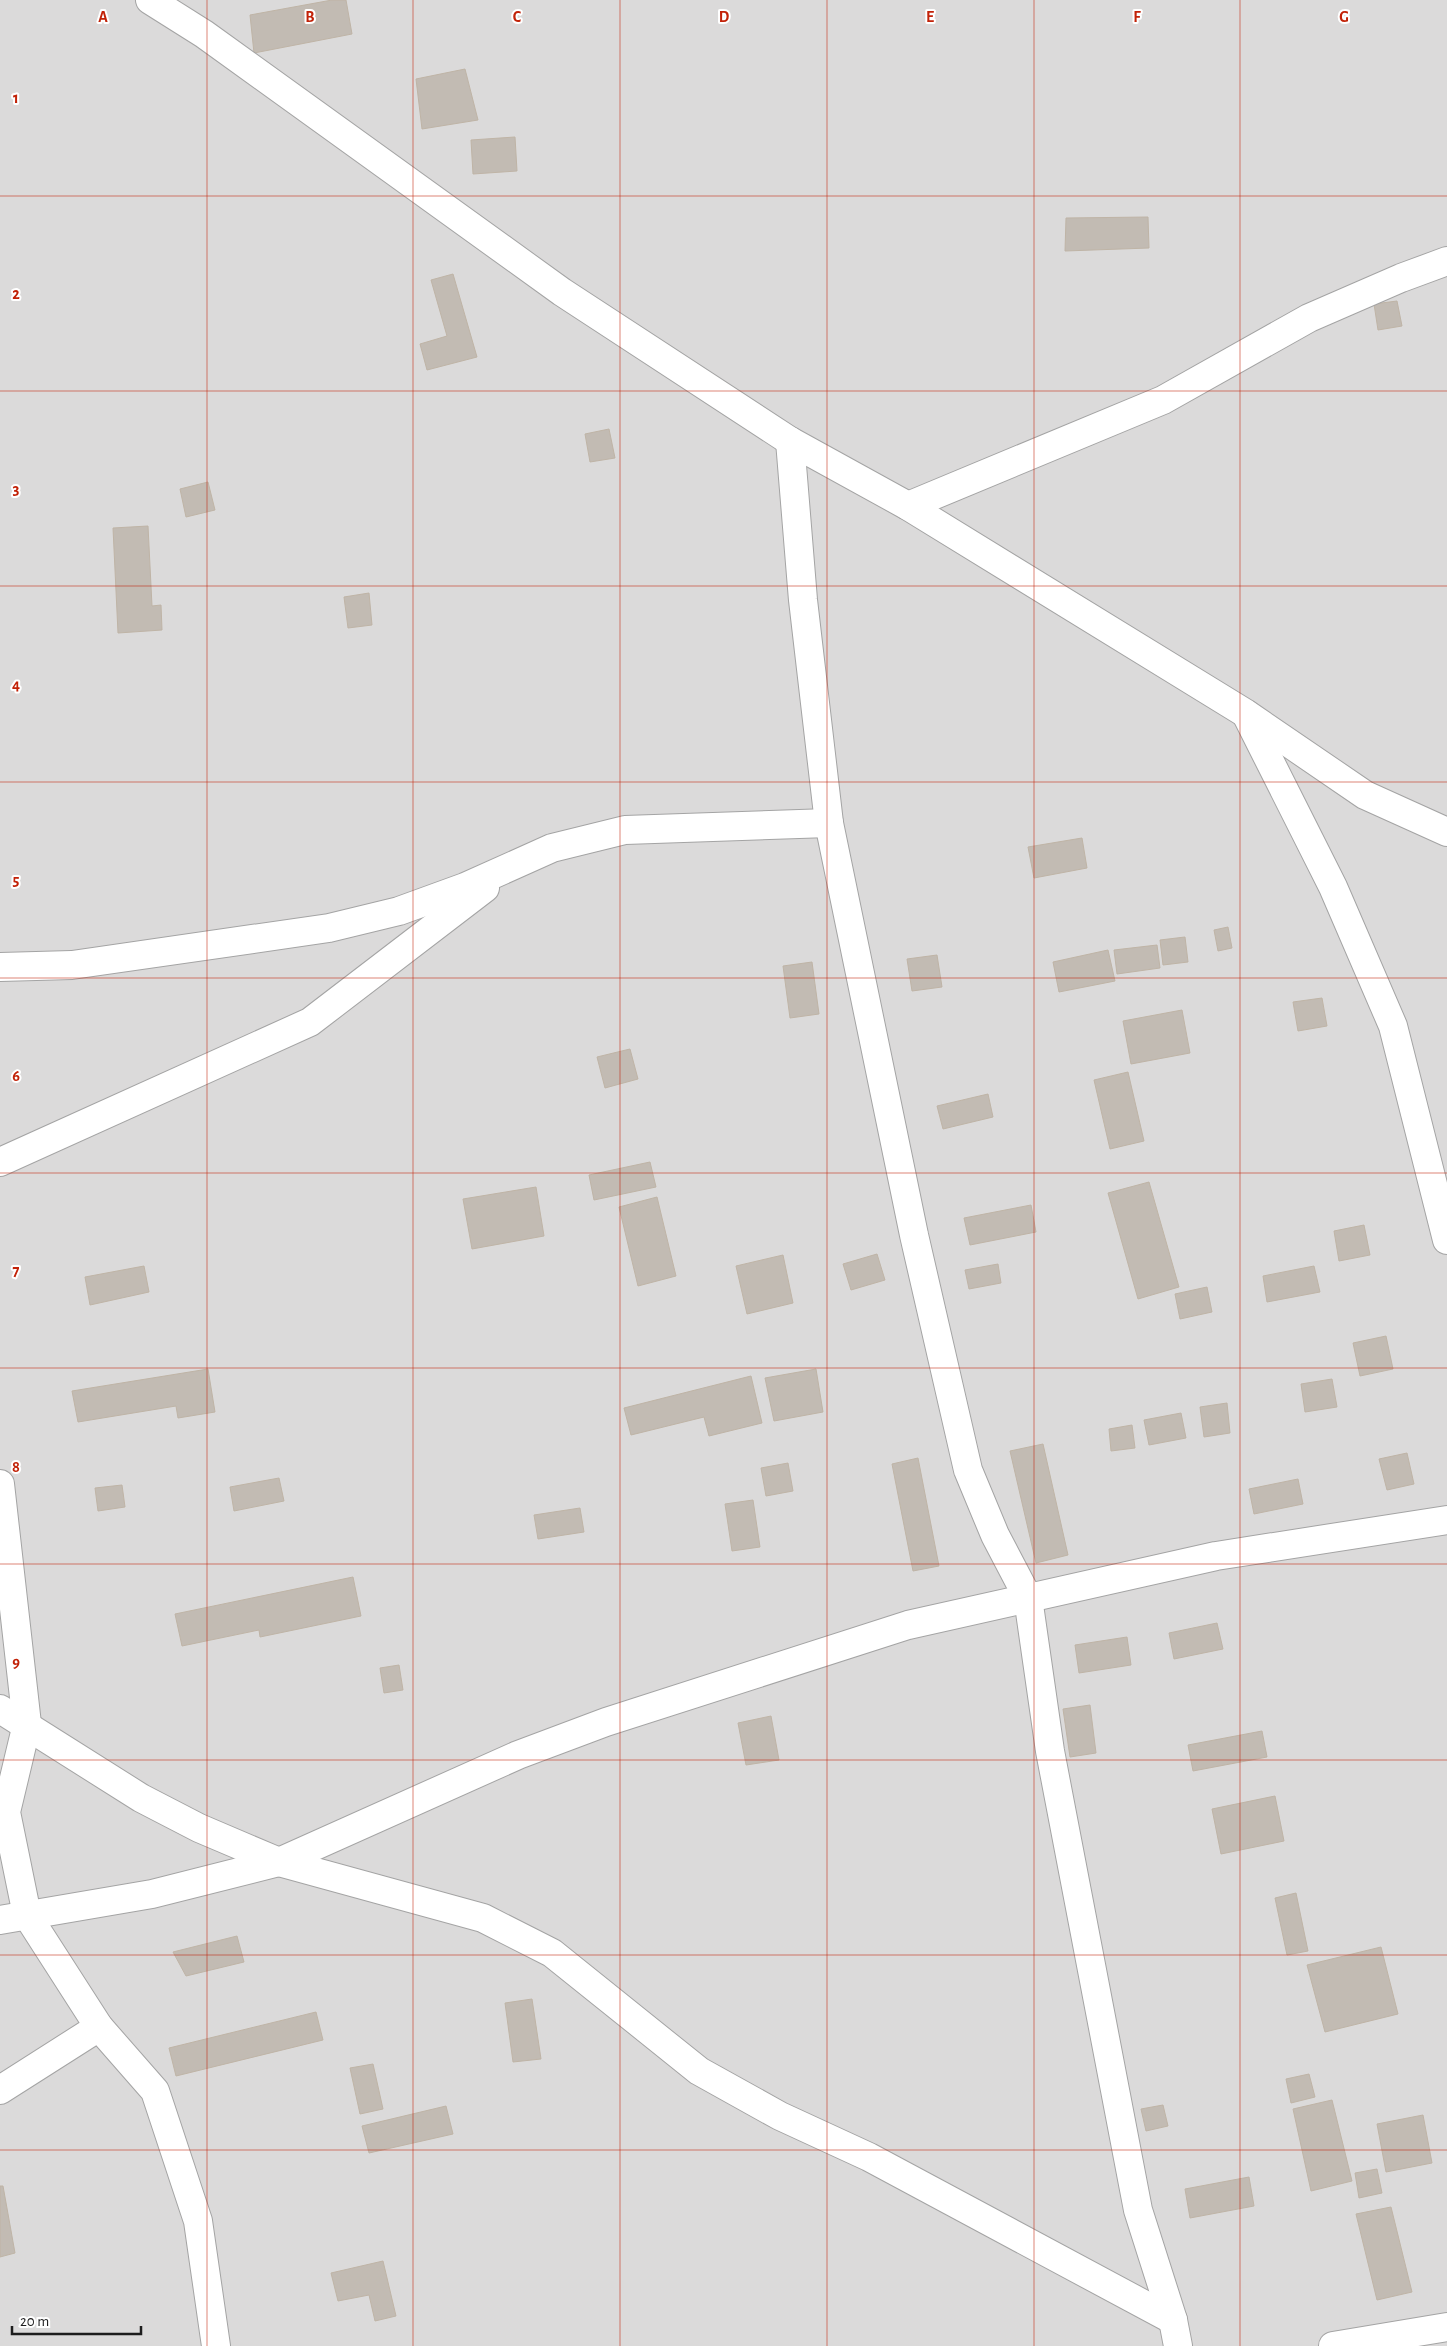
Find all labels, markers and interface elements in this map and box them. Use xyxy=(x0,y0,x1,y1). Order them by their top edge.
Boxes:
text: A xyxy=(98,9,108,25)
text: B xyxy=(305,9,315,25)
text: C xyxy=(513,9,522,25)
text: D xyxy=(719,9,730,25)
text: E xyxy=(926,9,934,25)
text: F xyxy=(1133,9,1141,25)
text: G xyxy=(1339,9,1349,25)
text: 1 xyxy=(13,90,19,106)
text: 2 xyxy=(12,286,20,302)
text: 3 xyxy=(13,481,20,497)
text: 4 xyxy=(12,677,20,693)
text: 5 xyxy=(13,872,20,888)
text: 6 xyxy=(12,1068,20,1084)
text: 7 xyxy=(13,1263,20,1279)
text: 8 xyxy=(12,1459,20,1475)
text: 9 xyxy=(12,1654,20,1670)
scale bar xyxy=(12,2304,141,2336)
text: 20 m xyxy=(20,2314,49,2329)

